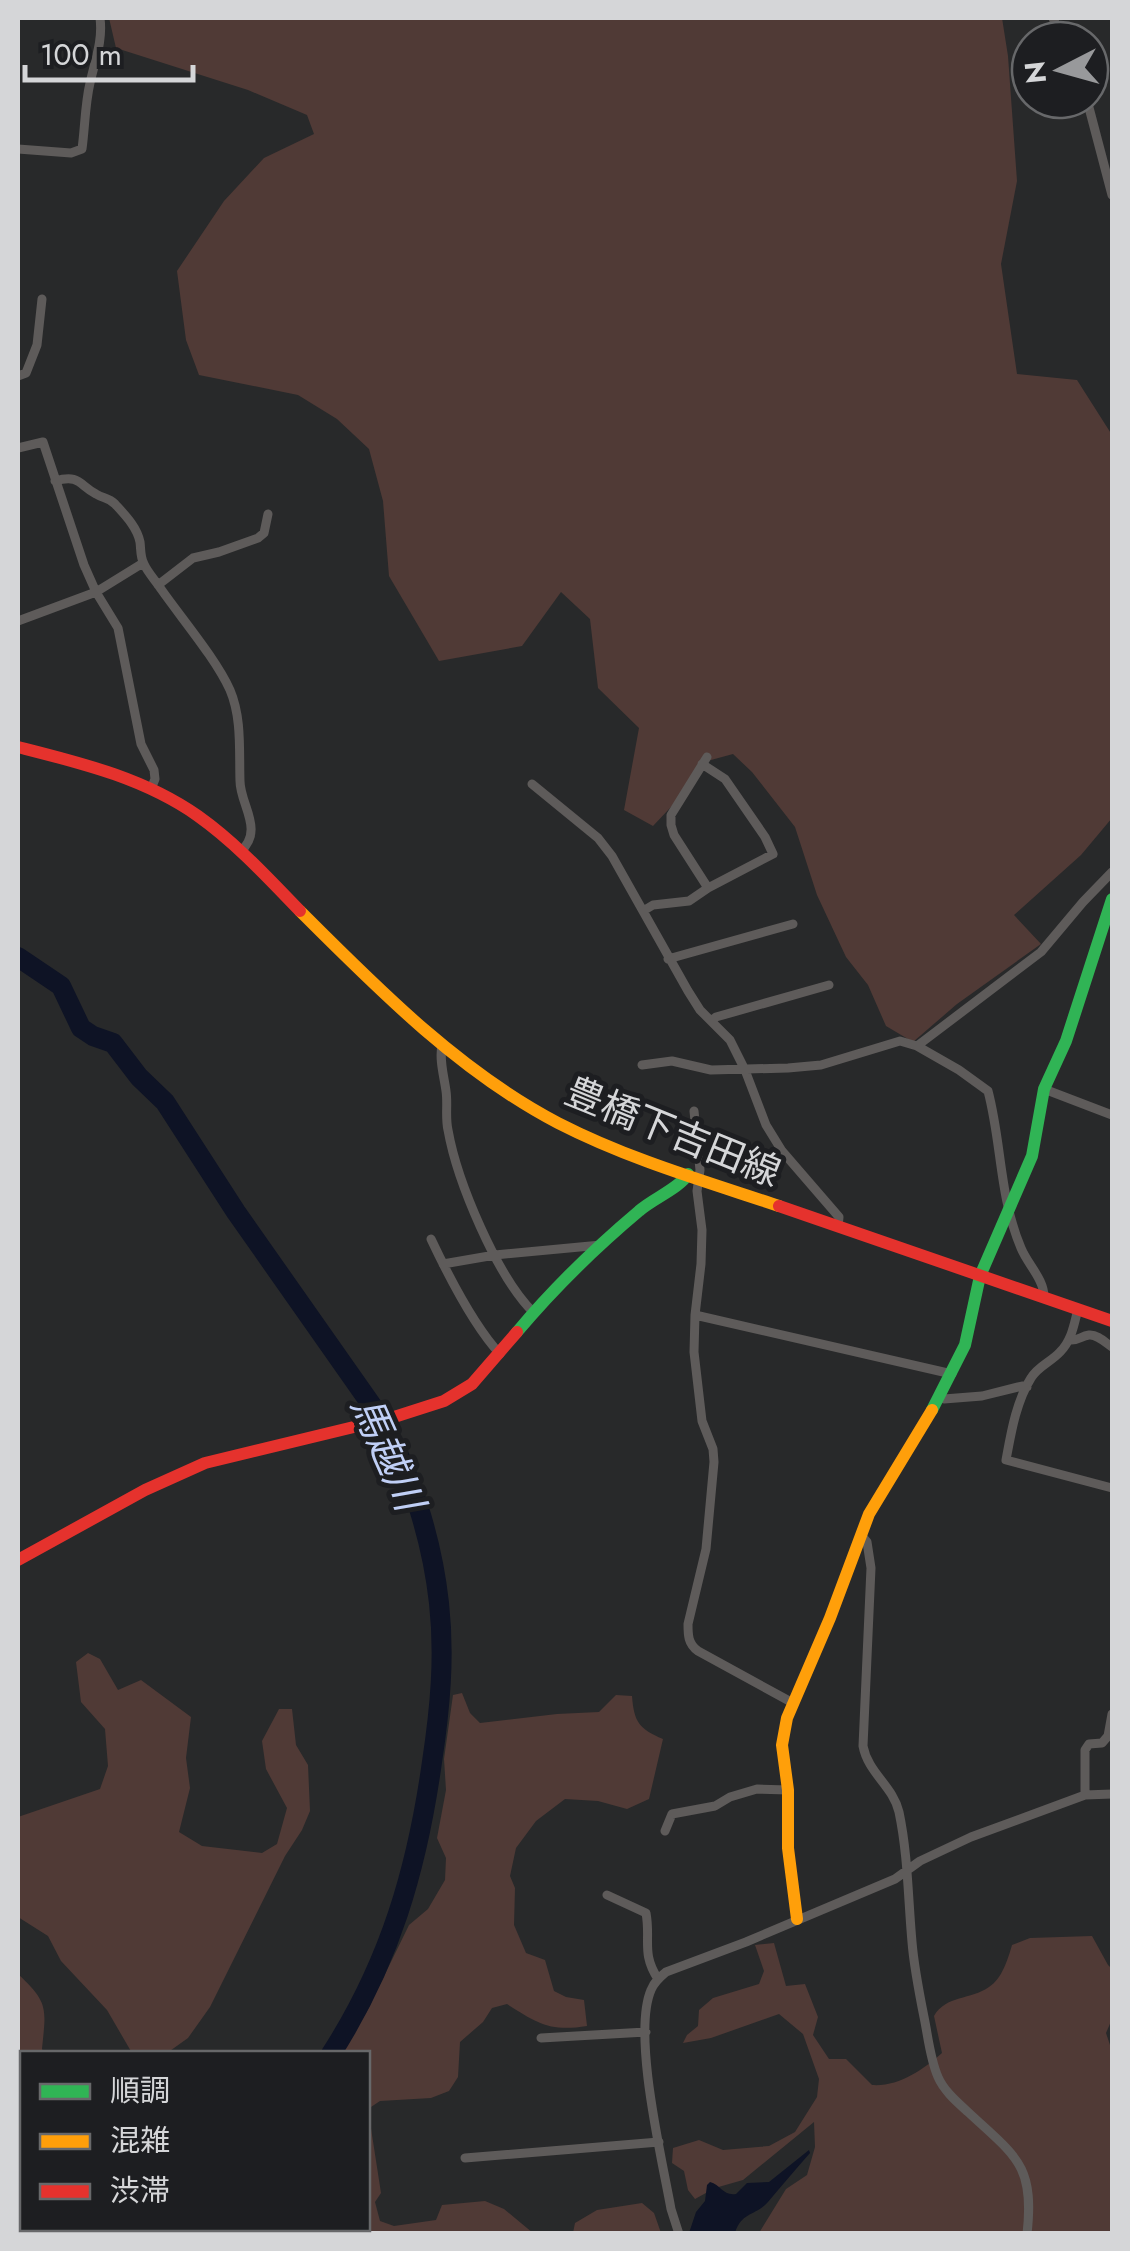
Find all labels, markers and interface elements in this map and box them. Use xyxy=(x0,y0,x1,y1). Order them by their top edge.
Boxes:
scale bar xyxy=(25,20,192,82)
north arrow xyxy=(1010,20,1110,120)
text: 100 m xyxy=(40,33,122,76)
text: N xyxy=(1014,59,1057,86)
street label: 豊橋下吉田線 xyxy=(557,1063,789,1200)
water label: 馬越川 xyxy=(337,1386,441,1523)
legend xyxy=(20,2051,370,2231)
text: 順調 xyxy=(110,2069,170,2112)
text: 混雑 xyxy=(110,2119,170,2162)
text: 渋滞 xyxy=(110,2169,170,2212)

